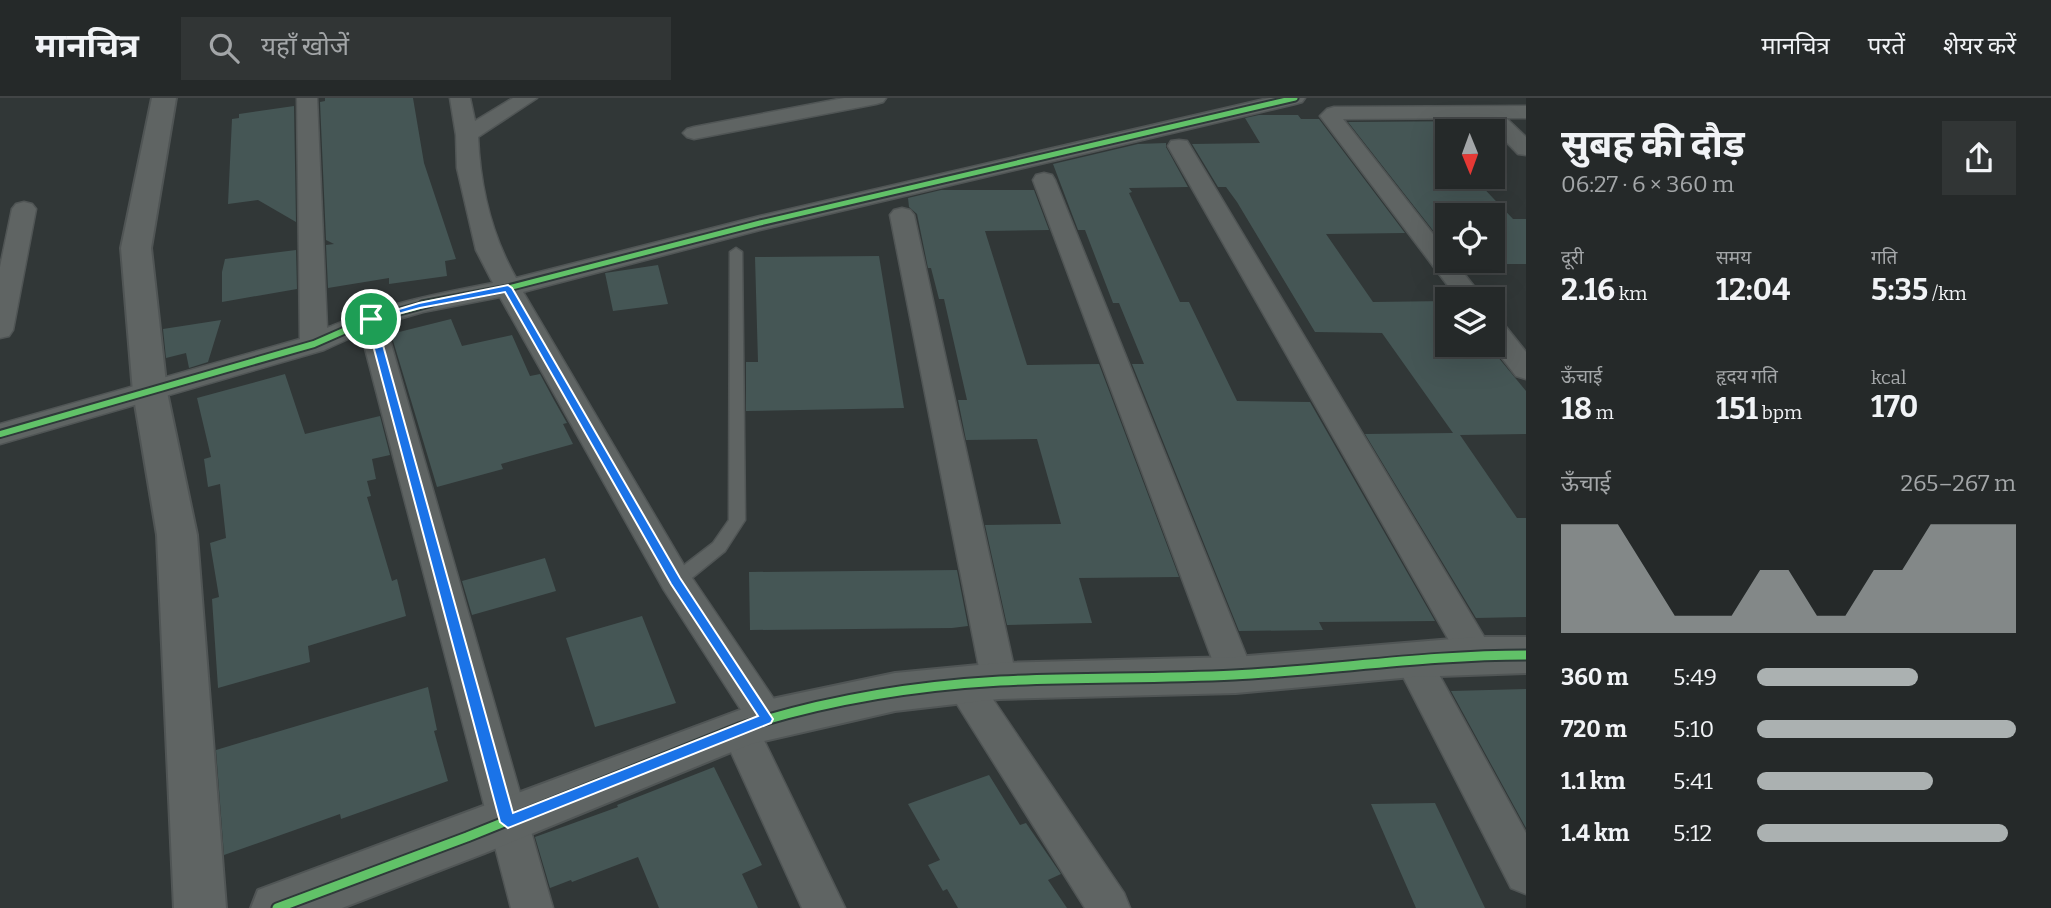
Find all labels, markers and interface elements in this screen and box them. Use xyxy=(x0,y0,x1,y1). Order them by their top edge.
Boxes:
search box xyxy=(181,17,671,80)
text: मानचित्र xyxy=(35,26,139,66)
icon: search xyxy=(205,29,243,67)
text: यहाँ खोजें xyxy=(261,31,349,62)
text: मानचित्र xyxy=(1761,32,1830,60)
text: परतें xyxy=(1868,32,1905,60)
text: शेयर करें xyxy=(1943,32,2016,60)
north arrow xyxy=(1435,119,1505,189)
map controls xyxy=(1435,119,1505,357)
text: सुबह की दौड़ xyxy=(1561,121,1745,167)
button: share xyxy=(1942,121,2016,195)
text: 06:27 · 6 × 360 m xyxy=(1561,170,1734,198)
button: locate xyxy=(1435,203,1505,273)
text: दूरी xyxy=(1561,246,1584,269)
text: समय xyxy=(1716,246,1751,269)
text: गति xyxy=(1871,246,1897,269)
text: 2.16 xyxy=(1561,272,1615,308)
text: 12:04 xyxy=(1716,272,1790,308)
text: 5:35 xyxy=(1871,272,1928,308)
text: km xyxy=(1615,282,1647,305)
text: /km xyxy=(1928,282,1967,305)
button: layers xyxy=(1435,287,1505,357)
pin xyxy=(341,289,401,349)
icon: arrive xyxy=(352,300,390,338)
text: ऊँचाई xyxy=(1561,365,1602,388)
text: हृदय गति xyxy=(1716,365,1778,388)
text: kcal xyxy=(1871,366,1906,389)
text: 170 xyxy=(1871,389,1918,425)
text: 18 xyxy=(1561,391,1592,427)
text: 151 xyxy=(1716,391,1758,427)
text: m xyxy=(1592,401,1614,424)
text: bpm xyxy=(1758,401,1802,424)
text: ऊँचाई xyxy=(1561,469,1611,497)
text: 265–267 m xyxy=(1901,469,2016,497)
text: 360 m xyxy=(1561,663,1629,691)
text: 5:49 xyxy=(1673,663,1717,691)
text: 720 m xyxy=(1561,715,1627,743)
text: 5:10 xyxy=(1673,715,1714,743)
text: 1.1 km xyxy=(1561,767,1625,795)
text: 5:41 xyxy=(1673,767,1713,795)
text: 1.4 km xyxy=(1561,819,1629,847)
text: 5:12 xyxy=(1673,819,1712,847)

